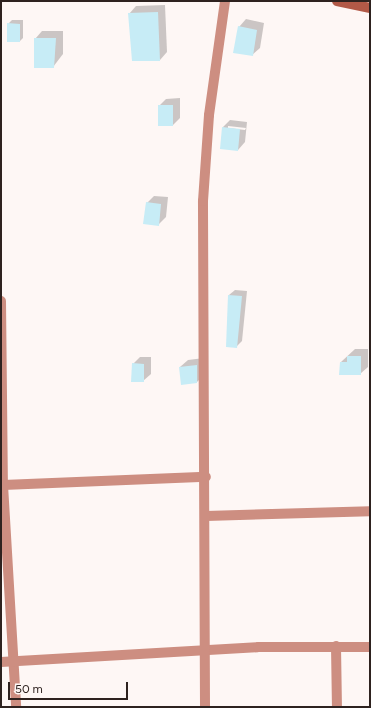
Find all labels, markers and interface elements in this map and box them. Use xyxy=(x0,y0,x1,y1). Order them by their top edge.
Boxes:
scale bar xyxy=(10,674,130,700)
text: 50 m xyxy=(15,682,43,696)

